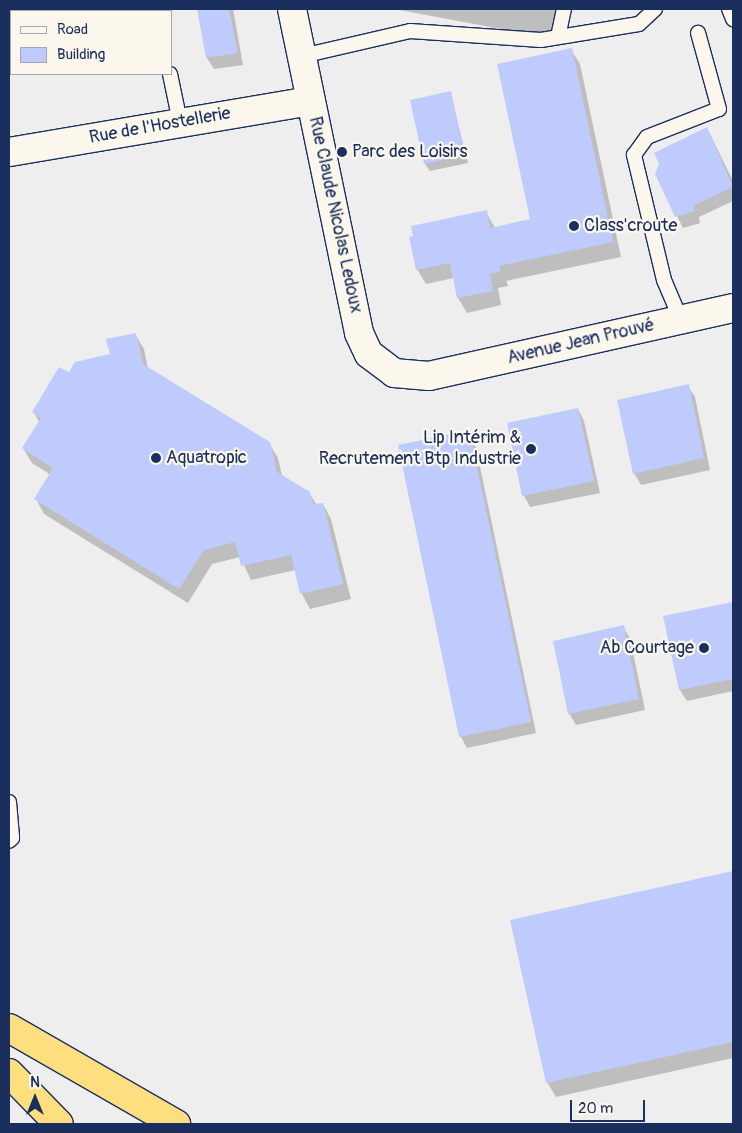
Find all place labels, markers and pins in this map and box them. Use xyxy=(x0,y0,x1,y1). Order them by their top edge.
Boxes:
place label: Parc des Loisirs xyxy=(352,141,468,163)
marker: Parc des Loisirs xyxy=(336,146,348,158)
place label: Class'croute xyxy=(584,215,677,237)
marker: Class'croute xyxy=(568,220,580,232)
place label: Lip Intérim & Recrutement Btp Industrie xyxy=(319,428,521,470)
marker: Lip Intérim & Recrutement Btp Industrie xyxy=(525,443,537,455)
place label: Aquatropic xyxy=(166,447,247,469)
marker: Aquatropic xyxy=(150,452,162,464)
place label: Ab Courtage xyxy=(600,637,694,659)
marker: Ab Courtage xyxy=(698,642,710,654)

